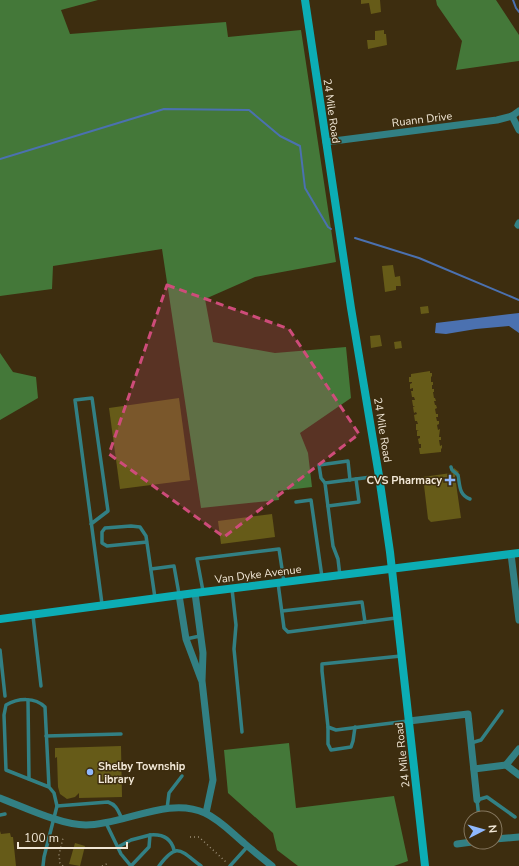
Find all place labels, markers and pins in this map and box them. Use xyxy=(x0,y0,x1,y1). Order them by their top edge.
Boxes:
place label: CVS Pharmacy xyxy=(366,473,442,488)
marker: CVS Pharmacy xyxy=(445,475,455,485)
place label: Shelby Township Library xyxy=(98,759,186,787)
marker: Shelby Township Library xyxy=(85,767,95,777)

